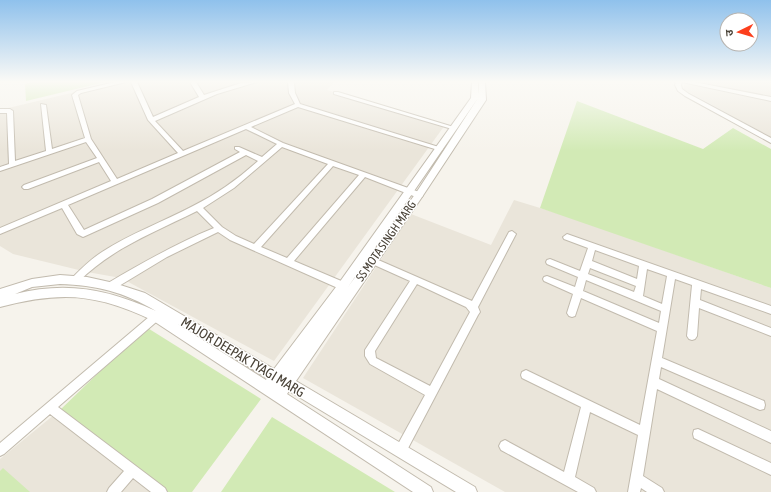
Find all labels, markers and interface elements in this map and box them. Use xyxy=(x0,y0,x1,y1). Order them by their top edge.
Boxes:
north arrow xyxy=(719,12,759,52)
text: उ xyxy=(723,29,735,37)
street label: SS MOTA SINGH MARG xyxy=(353,198,419,284)
street label: MAJOR DEEPAK TYAGI MARG xyxy=(178,314,308,400)

